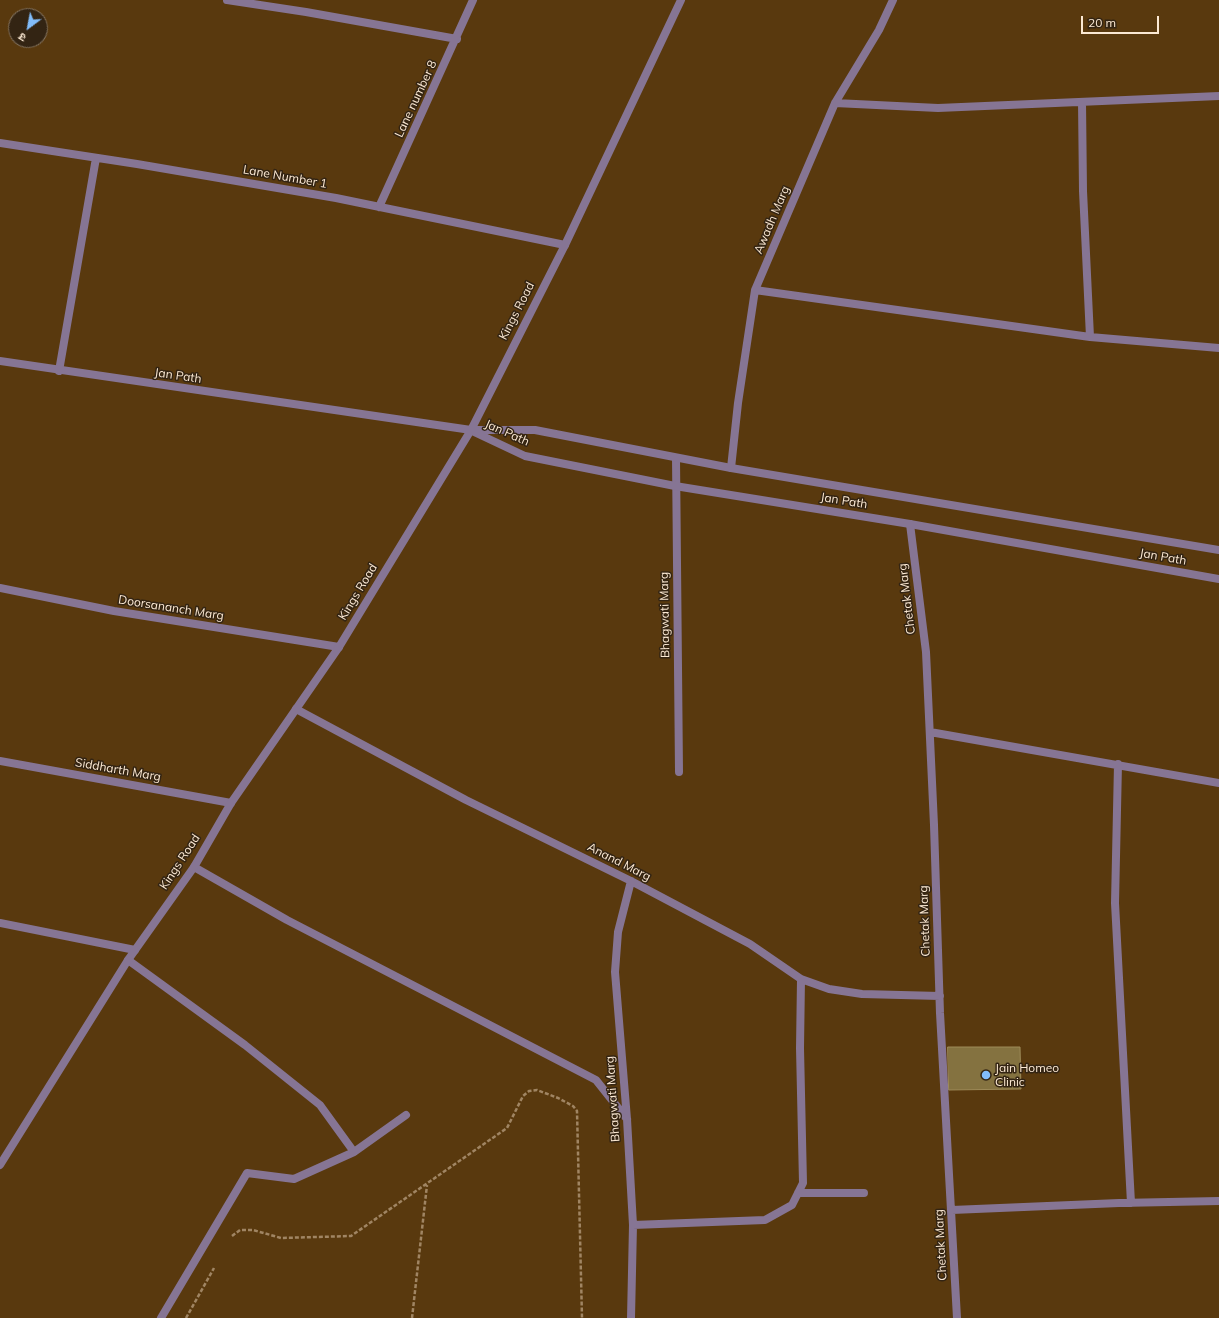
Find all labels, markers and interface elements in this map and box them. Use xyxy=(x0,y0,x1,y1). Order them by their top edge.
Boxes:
north arrow xyxy=(8,8,48,48)
scale bar xyxy=(1083,8,1161,34)
text: 20 m xyxy=(1088,15,1116,30)
text: उ xyxy=(16,30,29,45)
street label: Lane number 8 xyxy=(392,58,440,140)
street label: Lane Number 1 xyxy=(242,163,328,191)
street label: Awadh Marg xyxy=(751,184,793,256)
street label: Kings Road xyxy=(496,280,538,342)
street label: Jan Path xyxy=(154,366,202,386)
street label: Jan Path xyxy=(482,417,532,449)
street label: Jan Path xyxy=(820,490,868,512)
street label: Jan Path xyxy=(1138,546,1188,568)
street label: Kings Road xyxy=(336,561,380,623)
street label: Chetak Marg xyxy=(895,563,919,635)
street label: Bhagwati Marg xyxy=(657,572,673,658)
street label: Doorsananch Marg xyxy=(117,593,225,623)
street label: Siddharth Marg xyxy=(74,755,162,785)
street label: Kings Road xyxy=(157,832,203,892)
street label: Anand Marg xyxy=(585,840,653,884)
street label: Chetak Marg xyxy=(917,885,933,957)
street label: Bhagwati Marg xyxy=(603,1055,623,1143)
place label: Jain Homeo Clinic xyxy=(995,1061,1059,1089)
marker: Jain Homeo Clinic xyxy=(980,1069,992,1081)
street label: Chetak Marg xyxy=(932,1209,950,1281)

